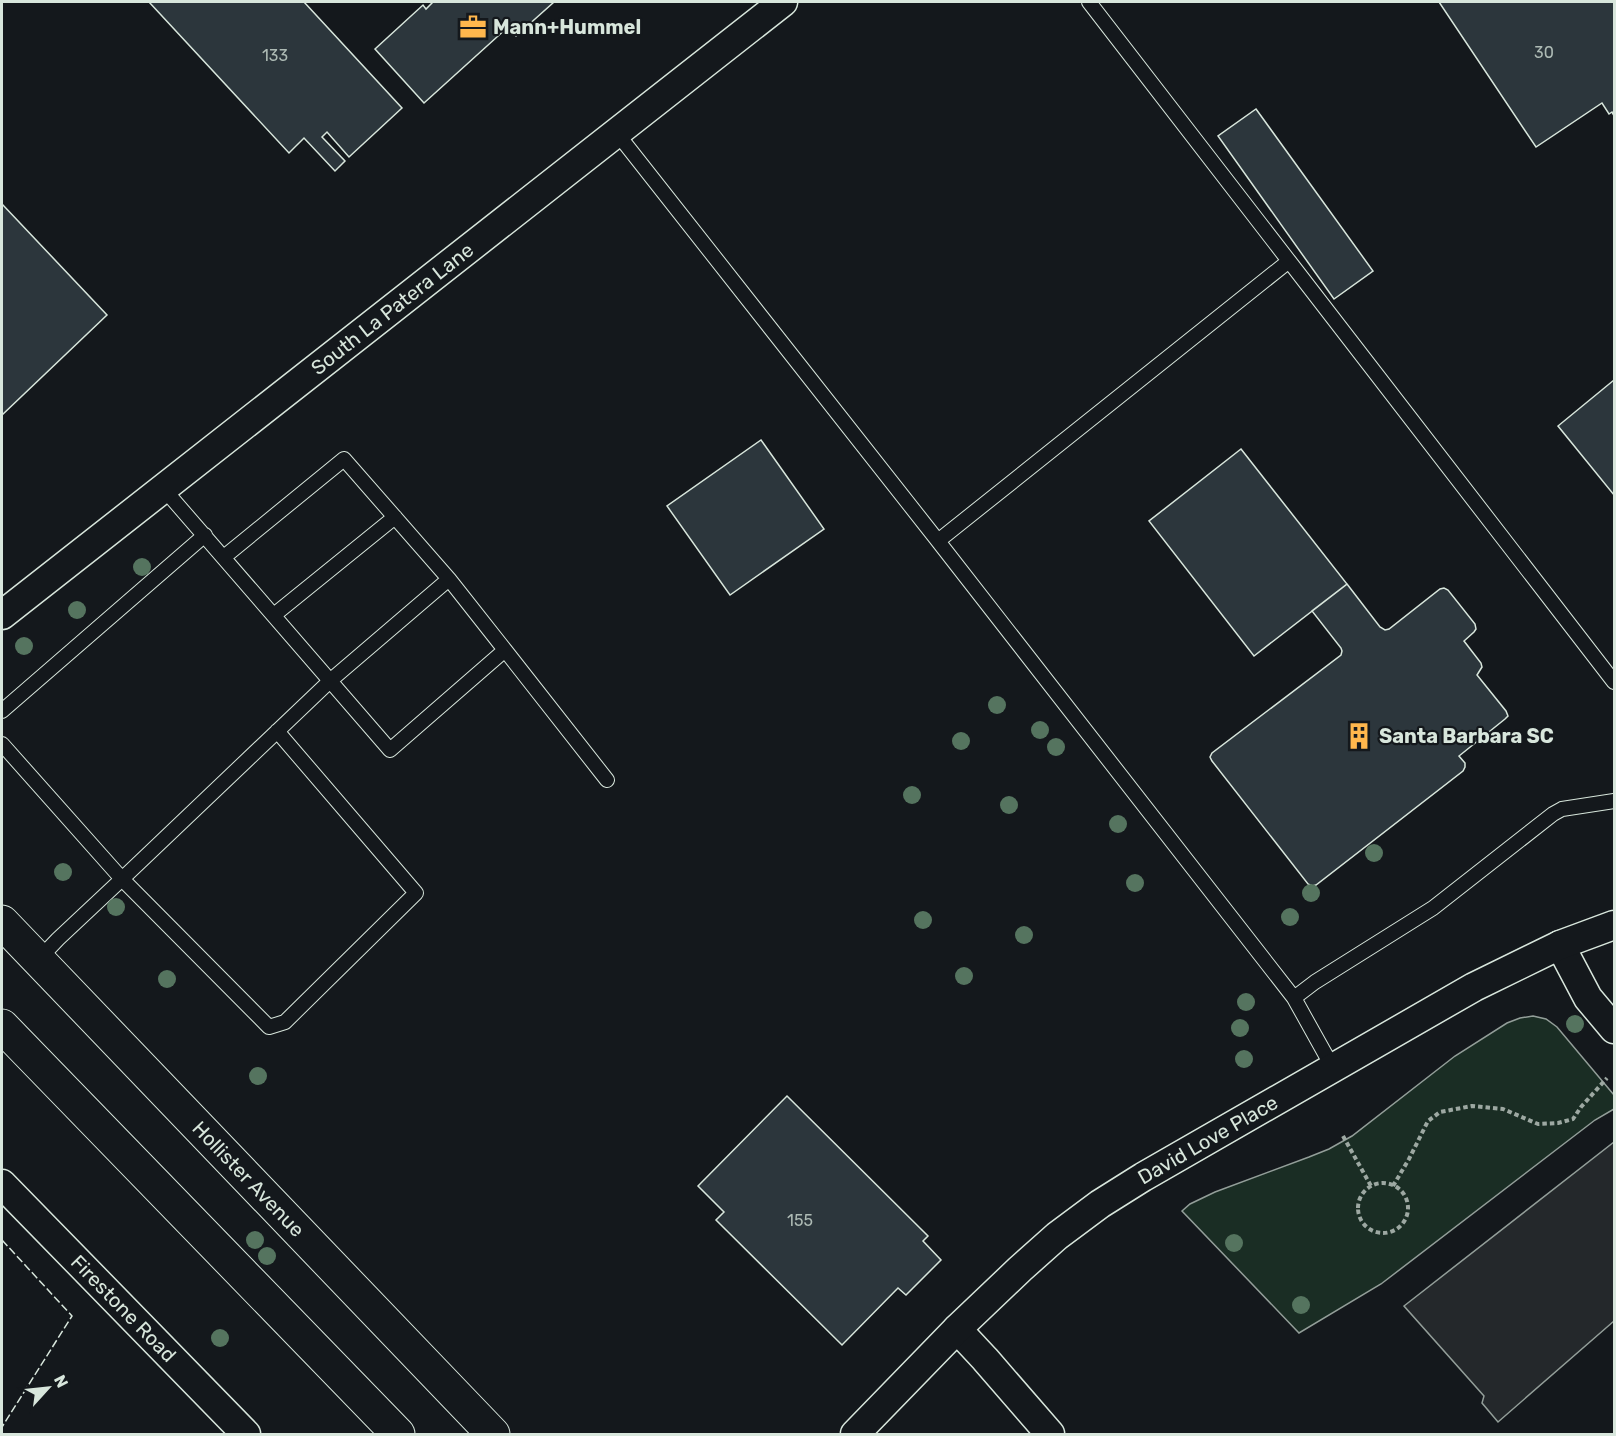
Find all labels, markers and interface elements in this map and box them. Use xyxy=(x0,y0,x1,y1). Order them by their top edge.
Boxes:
office icon: Mann+Hummel xyxy=(458,12,488,42)
place label: Mann+Hummel xyxy=(493,15,641,39)
house number: 30 xyxy=(1534,43,1554,62)
house number: 133 xyxy=(262,46,288,65)
street label: South La Patera Lane xyxy=(306,238,478,380)
building icon: Santa Barbara SC xyxy=(1344,721,1374,751)
place label: Santa Barbara SC xyxy=(1379,724,1554,748)
street label: David Love Place xyxy=(1134,1090,1282,1189)
street label: Hollister Avenue xyxy=(187,1116,309,1242)
house number: 155 xyxy=(787,1211,813,1230)
street label: Firestone Road xyxy=(66,1250,181,1367)
north arrow xyxy=(18,1358,78,1418)
text: N xyxy=(50,1372,72,1391)

